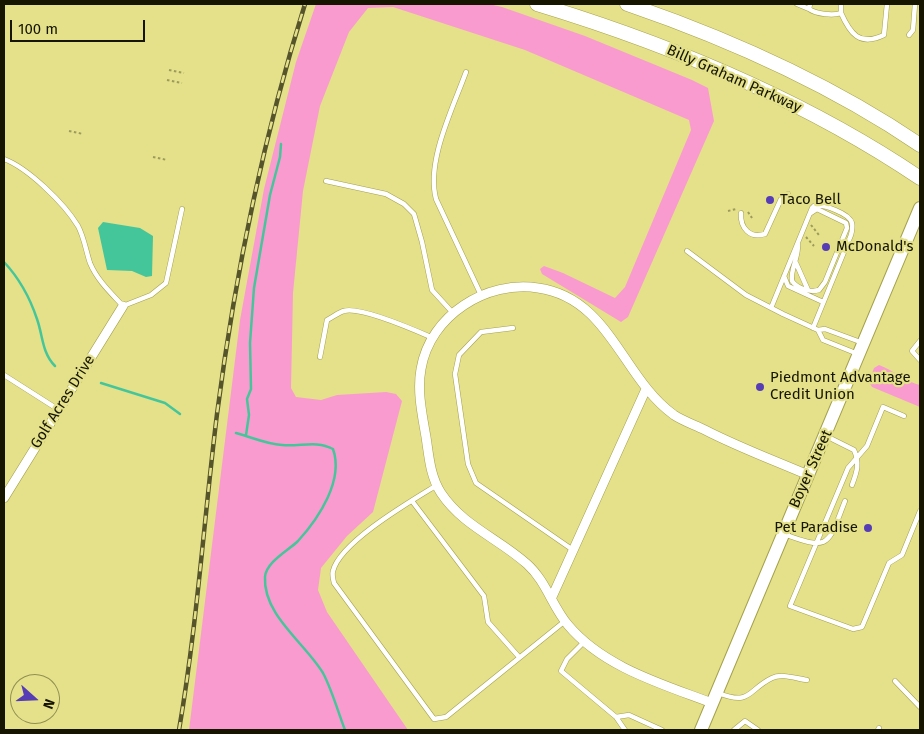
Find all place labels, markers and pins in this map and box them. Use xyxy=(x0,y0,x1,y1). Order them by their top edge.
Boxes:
place label: Taco Bell xyxy=(780,191,841,209)
marker: Taco Bell xyxy=(764,194,776,206)
place label: McDonald's xyxy=(836,238,913,256)
marker: McDonald's xyxy=(820,241,832,253)
place label: Piedmont Advantage Credit Union xyxy=(770,369,911,404)
marker: Piedmont Advantage Credit Union xyxy=(754,381,766,393)
place label: Pet Paradise xyxy=(774,519,858,537)
marker: Pet Paradise xyxy=(862,522,874,534)

